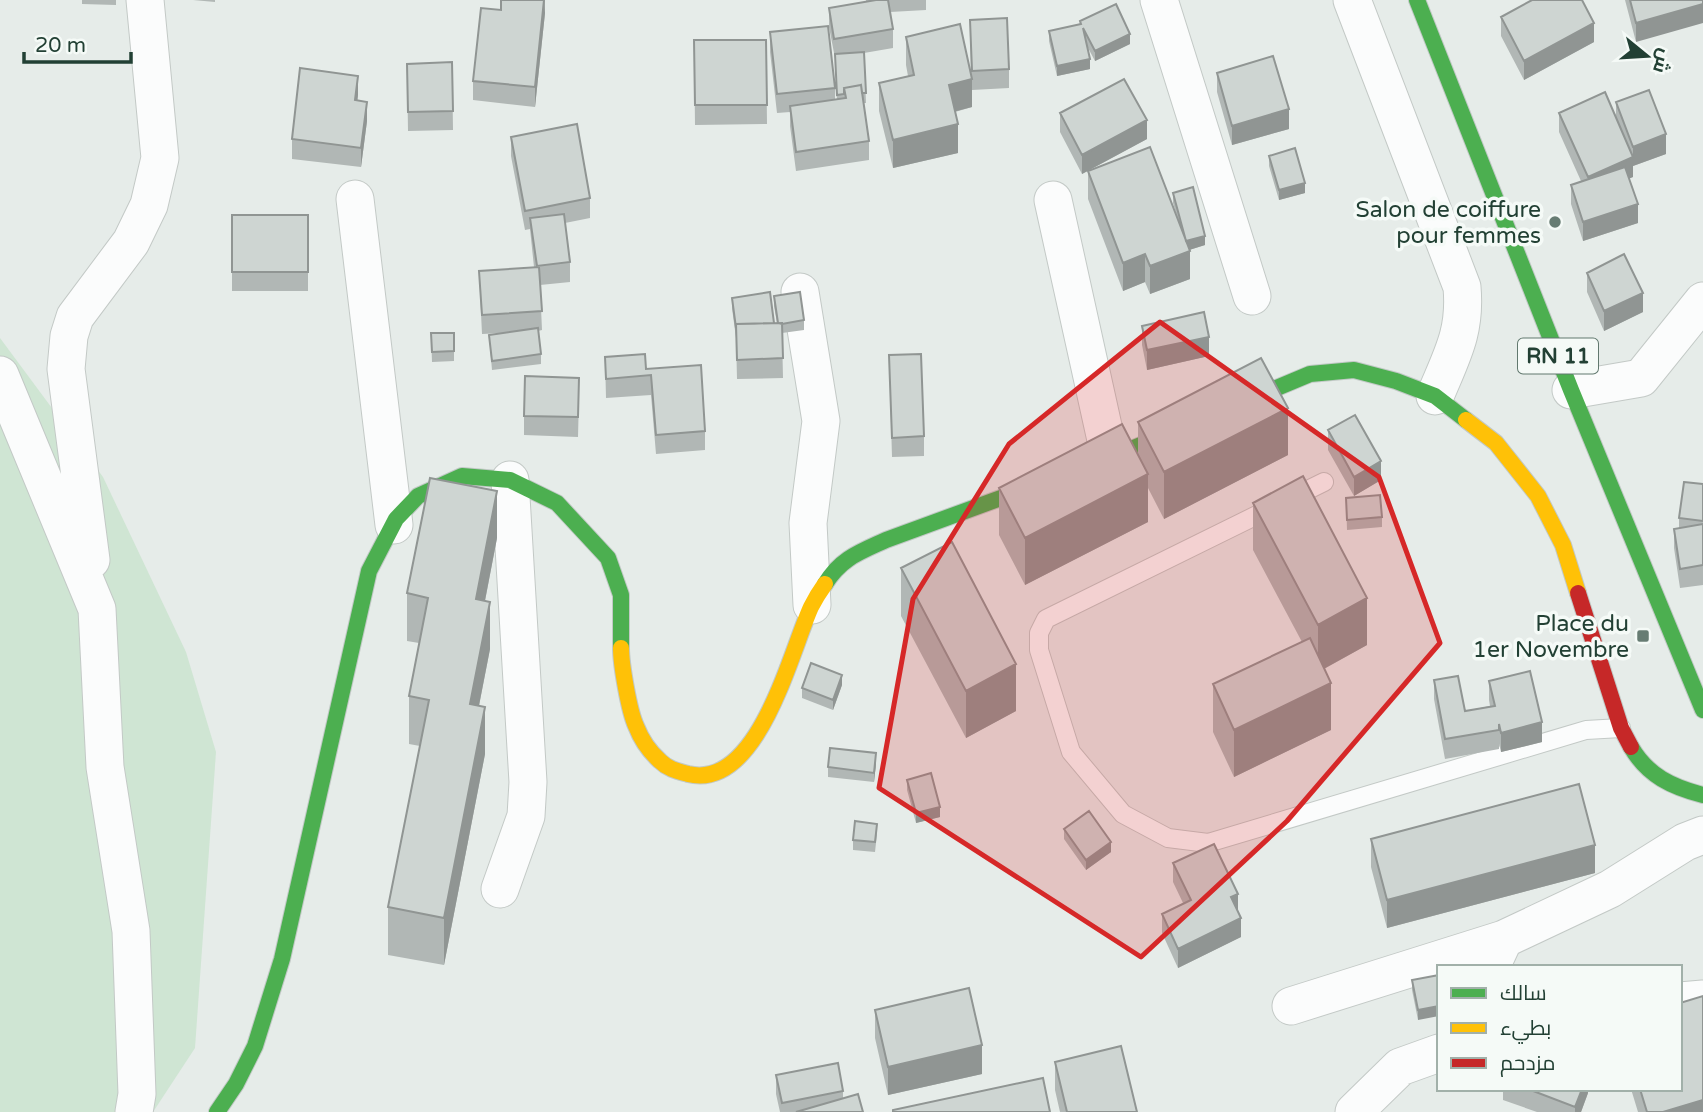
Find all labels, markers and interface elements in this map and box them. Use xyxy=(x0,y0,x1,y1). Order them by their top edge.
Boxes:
scale bar xyxy=(24,21,131,65)
north arrow xyxy=(1612,21,1682,91)
text: 20 m xyxy=(35,33,86,58)
text: ش xyxy=(1648,46,1676,76)
place label: Salon de coiffure pour femmes xyxy=(1356,196,1541,250)
marker: Salon de coiffure pour femmes xyxy=(1547,214,1563,230)
road number: RN 11 xyxy=(1518,338,1598,374)
place label: Place du 1er Novembre xyxy=(1473,610,1629,664)
marker: Place du 1er Novembre xyxy=(1635,628,1651,644)
legend xyxy=(1437,965,1682,1091)
text: سالك xyxy=(1500,981,1547,1006)
text: بطيء xyxy=(1500,1016,1551,1044)
text: مزدحم xyxy=(1500,1051,1555,1077)

